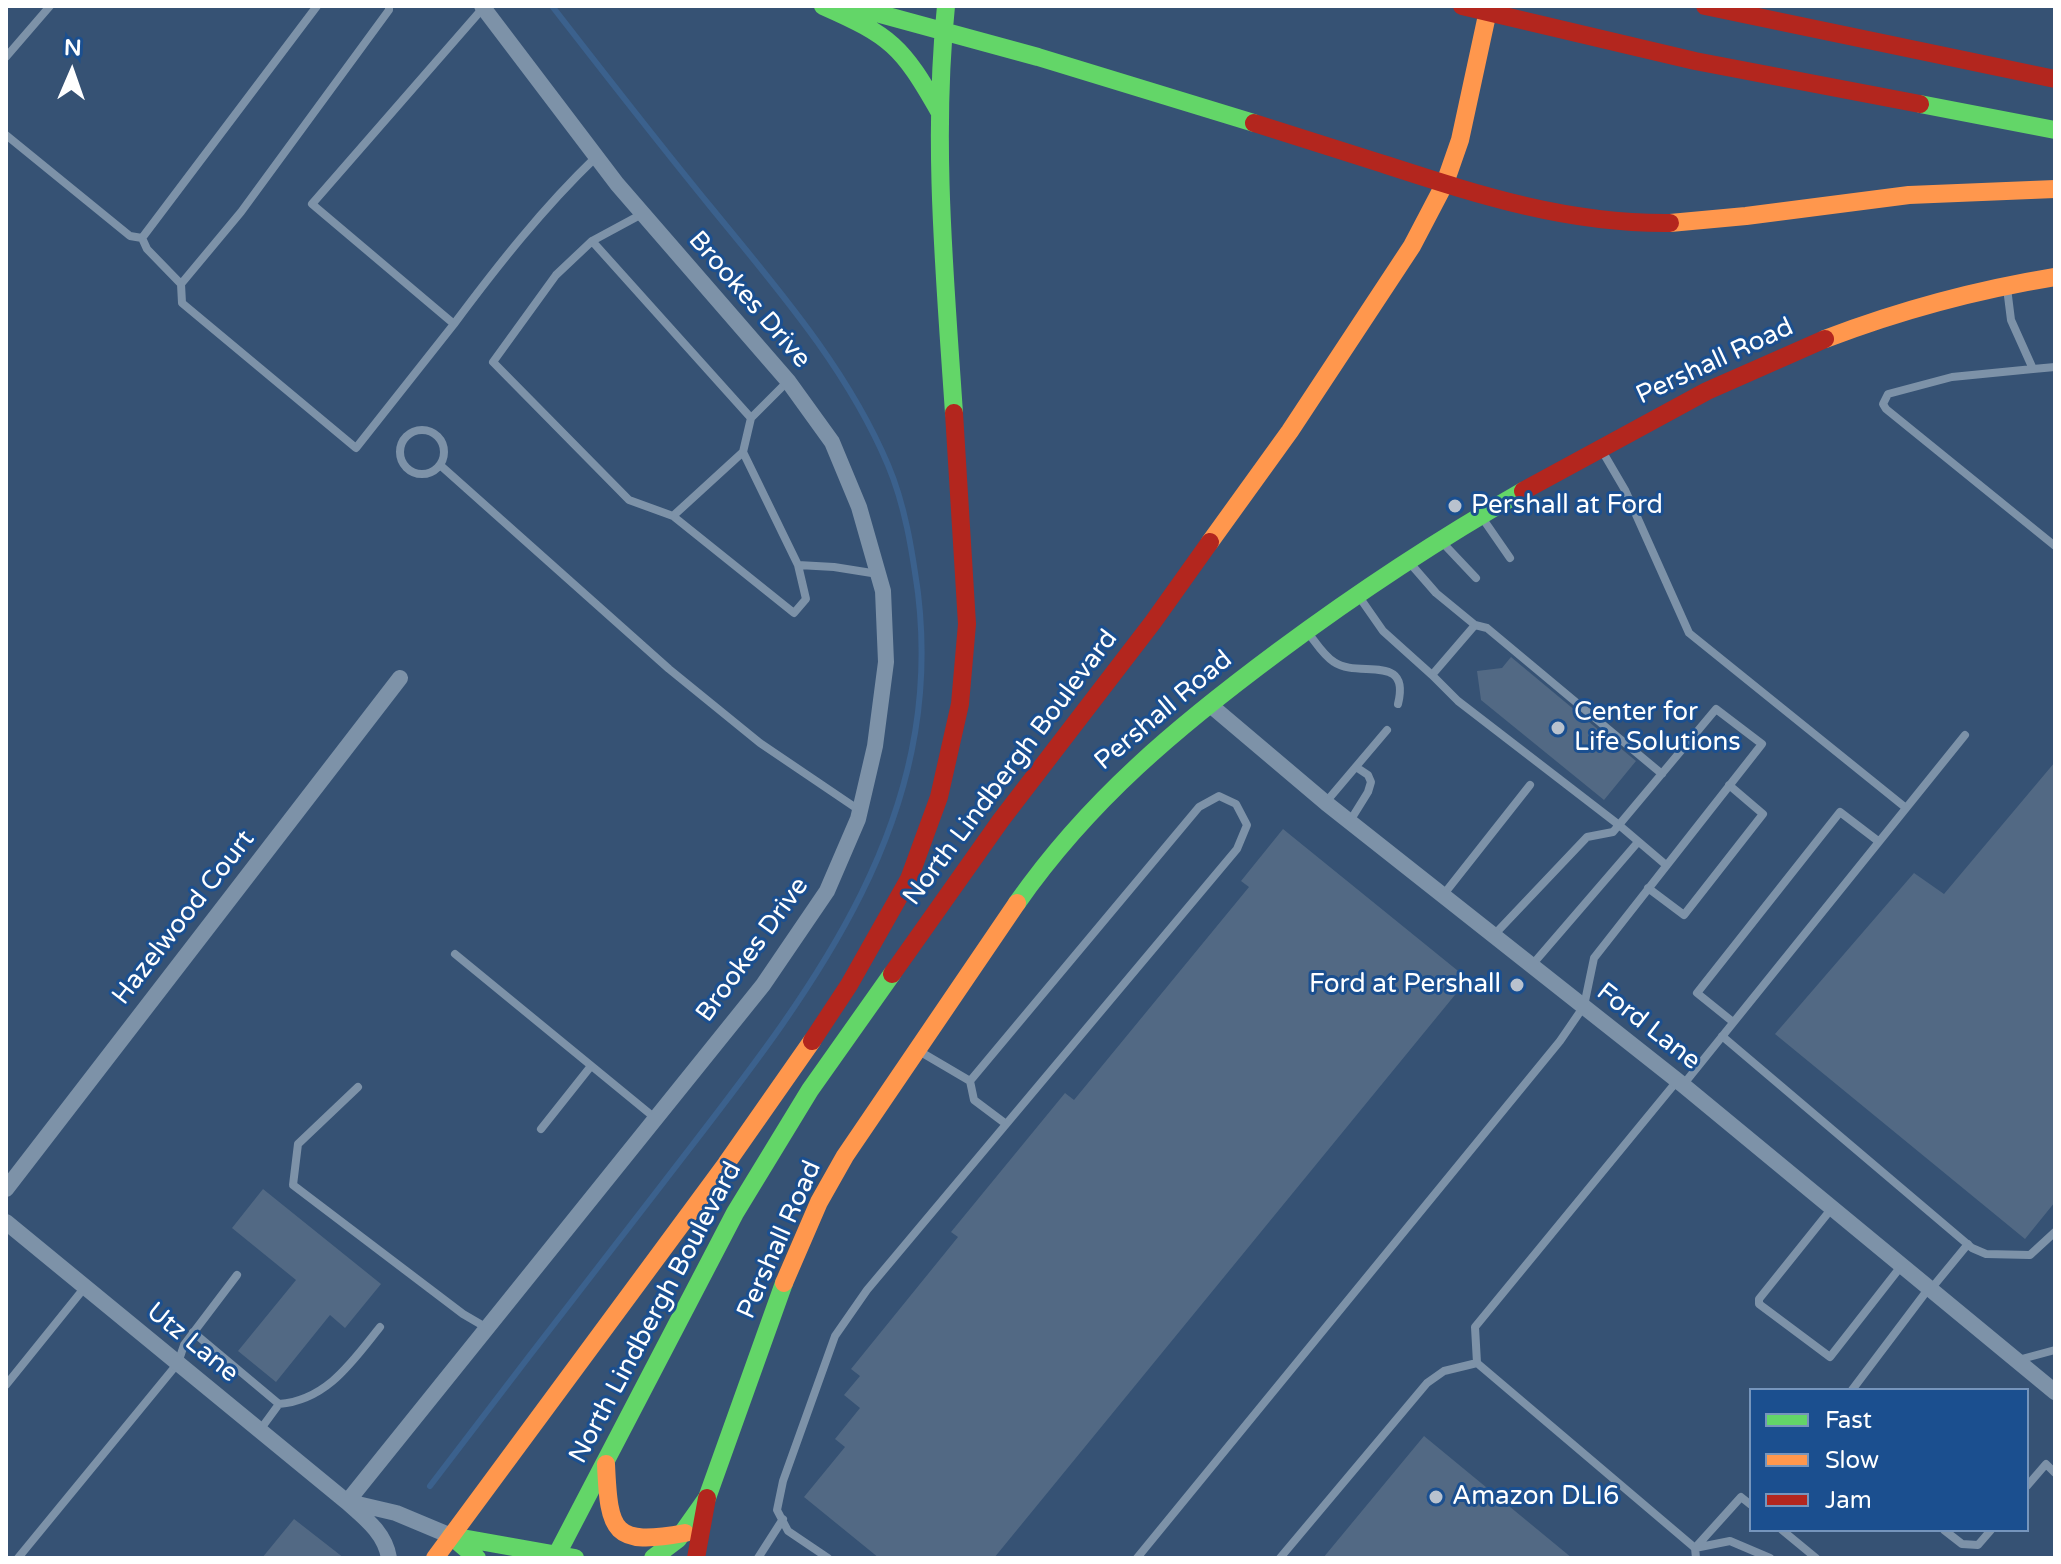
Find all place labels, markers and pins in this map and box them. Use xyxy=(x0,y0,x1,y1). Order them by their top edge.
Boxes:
place label: Pershall at Ford xyxy=(1471,490,1663,522)
marker: Pershall at Ford xyxy=(1446,497,1464,515)
place label: Center for Life Solutions xyxy=(1574,697,1741,758)
marker: Center for Life Solutions xyxy=(1549,719,1567,737)
place label: Ford at Pershall xyxy=(1309,969,1501,1001)
marker: Ford at Pershall xyxy=(1508,976,1526,994)
place label: Amazon DLI6 xyxy=(1452,1481,1619,1513)
marker: Amazon DLI6 xyxy=(1427,1488,1445,1506)

